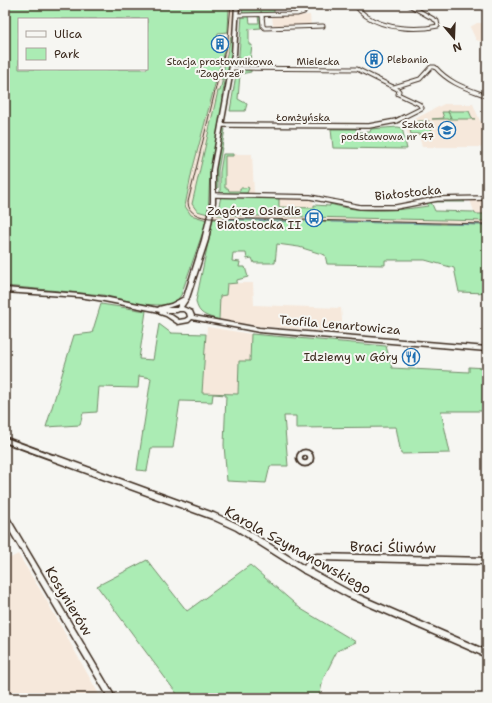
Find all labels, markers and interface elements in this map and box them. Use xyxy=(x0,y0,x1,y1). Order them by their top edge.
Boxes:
legend xyxy=(18,18,148,70)
north arrow xyxy=(434,18,474,58)
text: Ulica xyxy=(54,26,83,42)
building icon: Stacja prostownikowa "Zagórze" xyxy=(210,34,230,54)
text: N xyxy=(450,38,464,56)
text: Park xyxy=(54,46,80,62)
building icon: Plebania xyxy=(364,49,384,69)
place label: Plebania xyxy=(387,53,429,66)
place label: Stacja prostownikowa "Zagórze" xyxy=(167,55,274,80)
street label: Mielecka xyxy=(297,55,340,68)
street label: Łomżyńska xyxy=(275,111,331,124)
place label: Szkoła podstawowa nr 47 xyxy=(341,118,435,143)
school or university icon: Szkoła podstawowa nr 47 xyxy=(437,120,457,140)
street label: Białostocka xyxy=(374,182,443,204)
place label: Zagórze Osiedle Białostocka II xyxy=(207,203,301,233)
bus stop icon: Zagórze Osiedle Białostocka II xyxy=(304,208,324,228)
street label: Teofila Lenartowicza xyxy=(279,312,402,338)
restaurant icon: Idziemy w Góry xyxy=(401,347,421,367)
place label: Idziemy w Góry xyxy=(303,349,398,365)
street label: Karola Szymanowskiego xyxy=(221,502,375,598)
street label: Braci Śliwów xyxy=(350,537,436,557)
street label: Kosynierów xyxy=(41,563,97,639)

